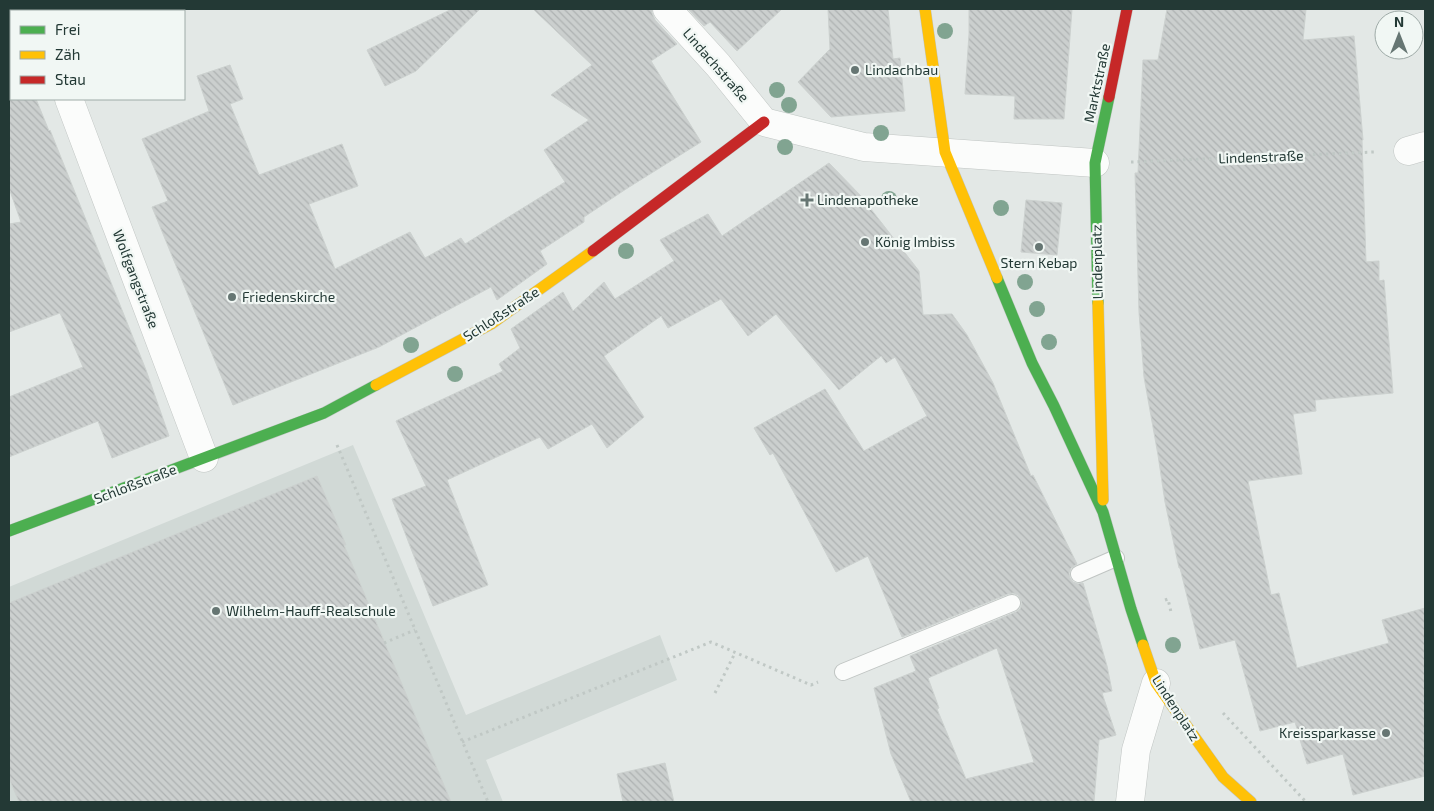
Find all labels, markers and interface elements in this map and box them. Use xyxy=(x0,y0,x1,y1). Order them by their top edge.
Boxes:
legend xyxy=(10,10,185,100)
north arrow xyxy=(1374,10,1424,60)
text: N xyxy=(1394,13,1404,30)
text: Frei xyxy=(55,20,80,38)
street label: Lindachstraße xyxy=(680,24,753,105)
street label: Marktstraße xyxy=(1080,42,1113,124)
text: Zäh xyxy=(55,45,80,63)
place label: Lindachbau xyxy=(865,61,938,78)
marker: Lindachbau xyxy=(849,64,861,76)
text: Stau xyxy=(55,70,86,88)
street label: Lindenstraße xyxy=(1218,147,1304,166)
place label: Lindenapotheke xyxy=(817,191,919,208)
marker: Lindenapotheke xyxy=(801,194,813,206)
street label: Lindenplatz xyxy=(1087,224,1106,300)
street label: Wolfgangstraße xyxy=(110,227,163,331)
place label: König Imbiss xyxy=(875,233,955,250)
marker: König Imbiss xyxy=(859,236,871,248)
marker: Stern Kebap xyxy=(1033,241,1045,253)
place label: Stern Kebap xyxy=(1001,254,1077,271)
street label: Schloßstraße xyxy=(460,283,542,344)
place label: Friedenskirche xyxy=(242,288,335,305)
marker: Friedenskirche xyxy=(226,291,238,303)
street label: Schloßstraße xyxy=(91,460,179,507)
place label: Wilhelm-Hauff-Realschule xyxy=(226,602,396,619)
marker: Wilhelm-Hauff-Realschule xyxy=(210,605,222,617)
street label: Lindenplatz xyxy=(1149,672,1204,744)
place label: Kreissparkasse xyxy=(1279,724,1376,741)
marker: Kreissparkasse xyxy=(1380,727,1392,739)

